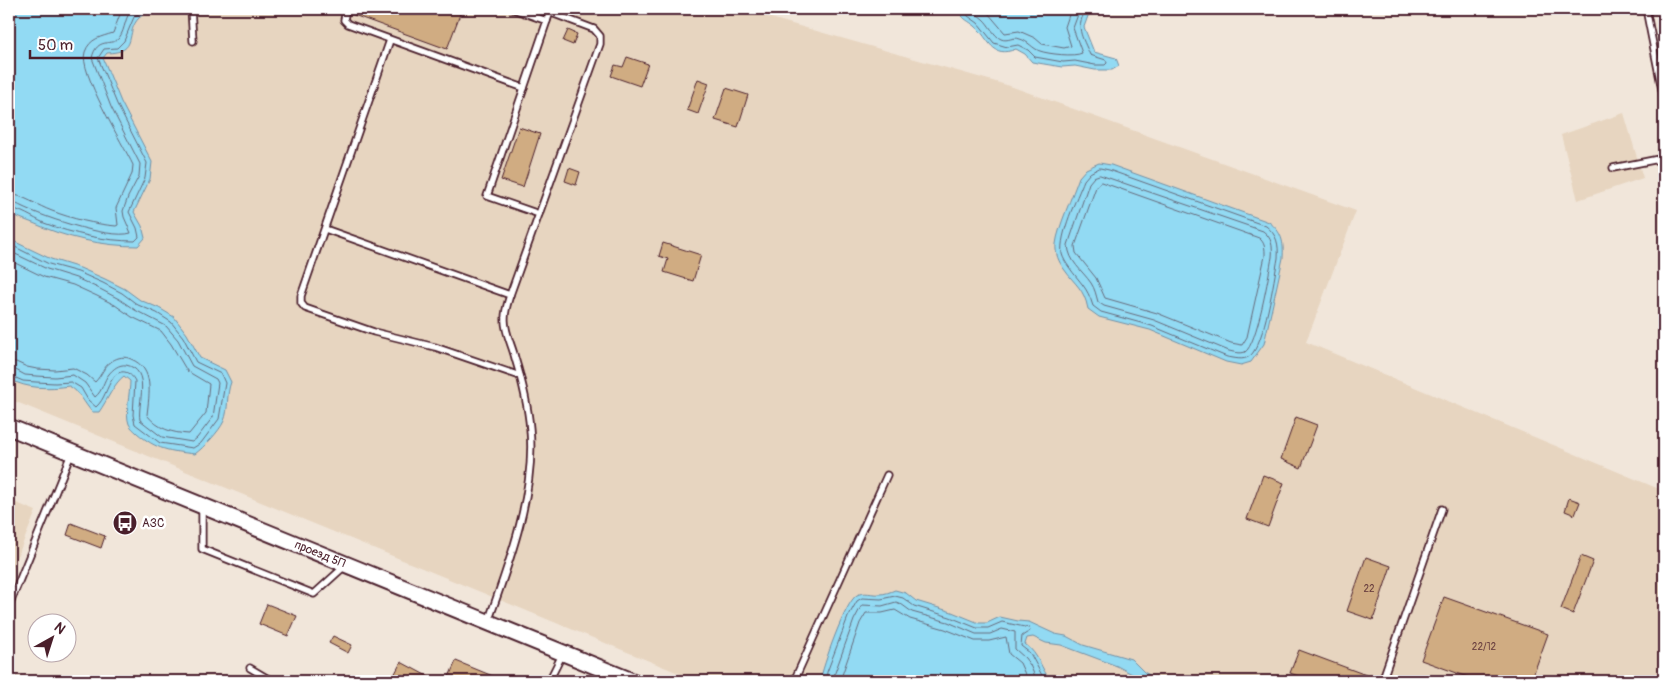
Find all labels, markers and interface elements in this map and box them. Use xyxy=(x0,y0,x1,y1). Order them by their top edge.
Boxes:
scale bar xyxy=(30,28,122,60)
text: 50 m xyxy=(38,36,73,55)
bus stop icon: АЗС xyxy=(112,510,138,536)
place label: АЗС xyxy=(142,516,164,531)
street label: проезд 5П xyxy=(293,537,348,571)
house number: 22 xyxy=(1363,583,1375,595)
north arrow xyxy=(28,612,78,662)
text: N xyxy=(51,619,69,638)
house number: 22/12 xyxy=(1472,641,1497,653)

